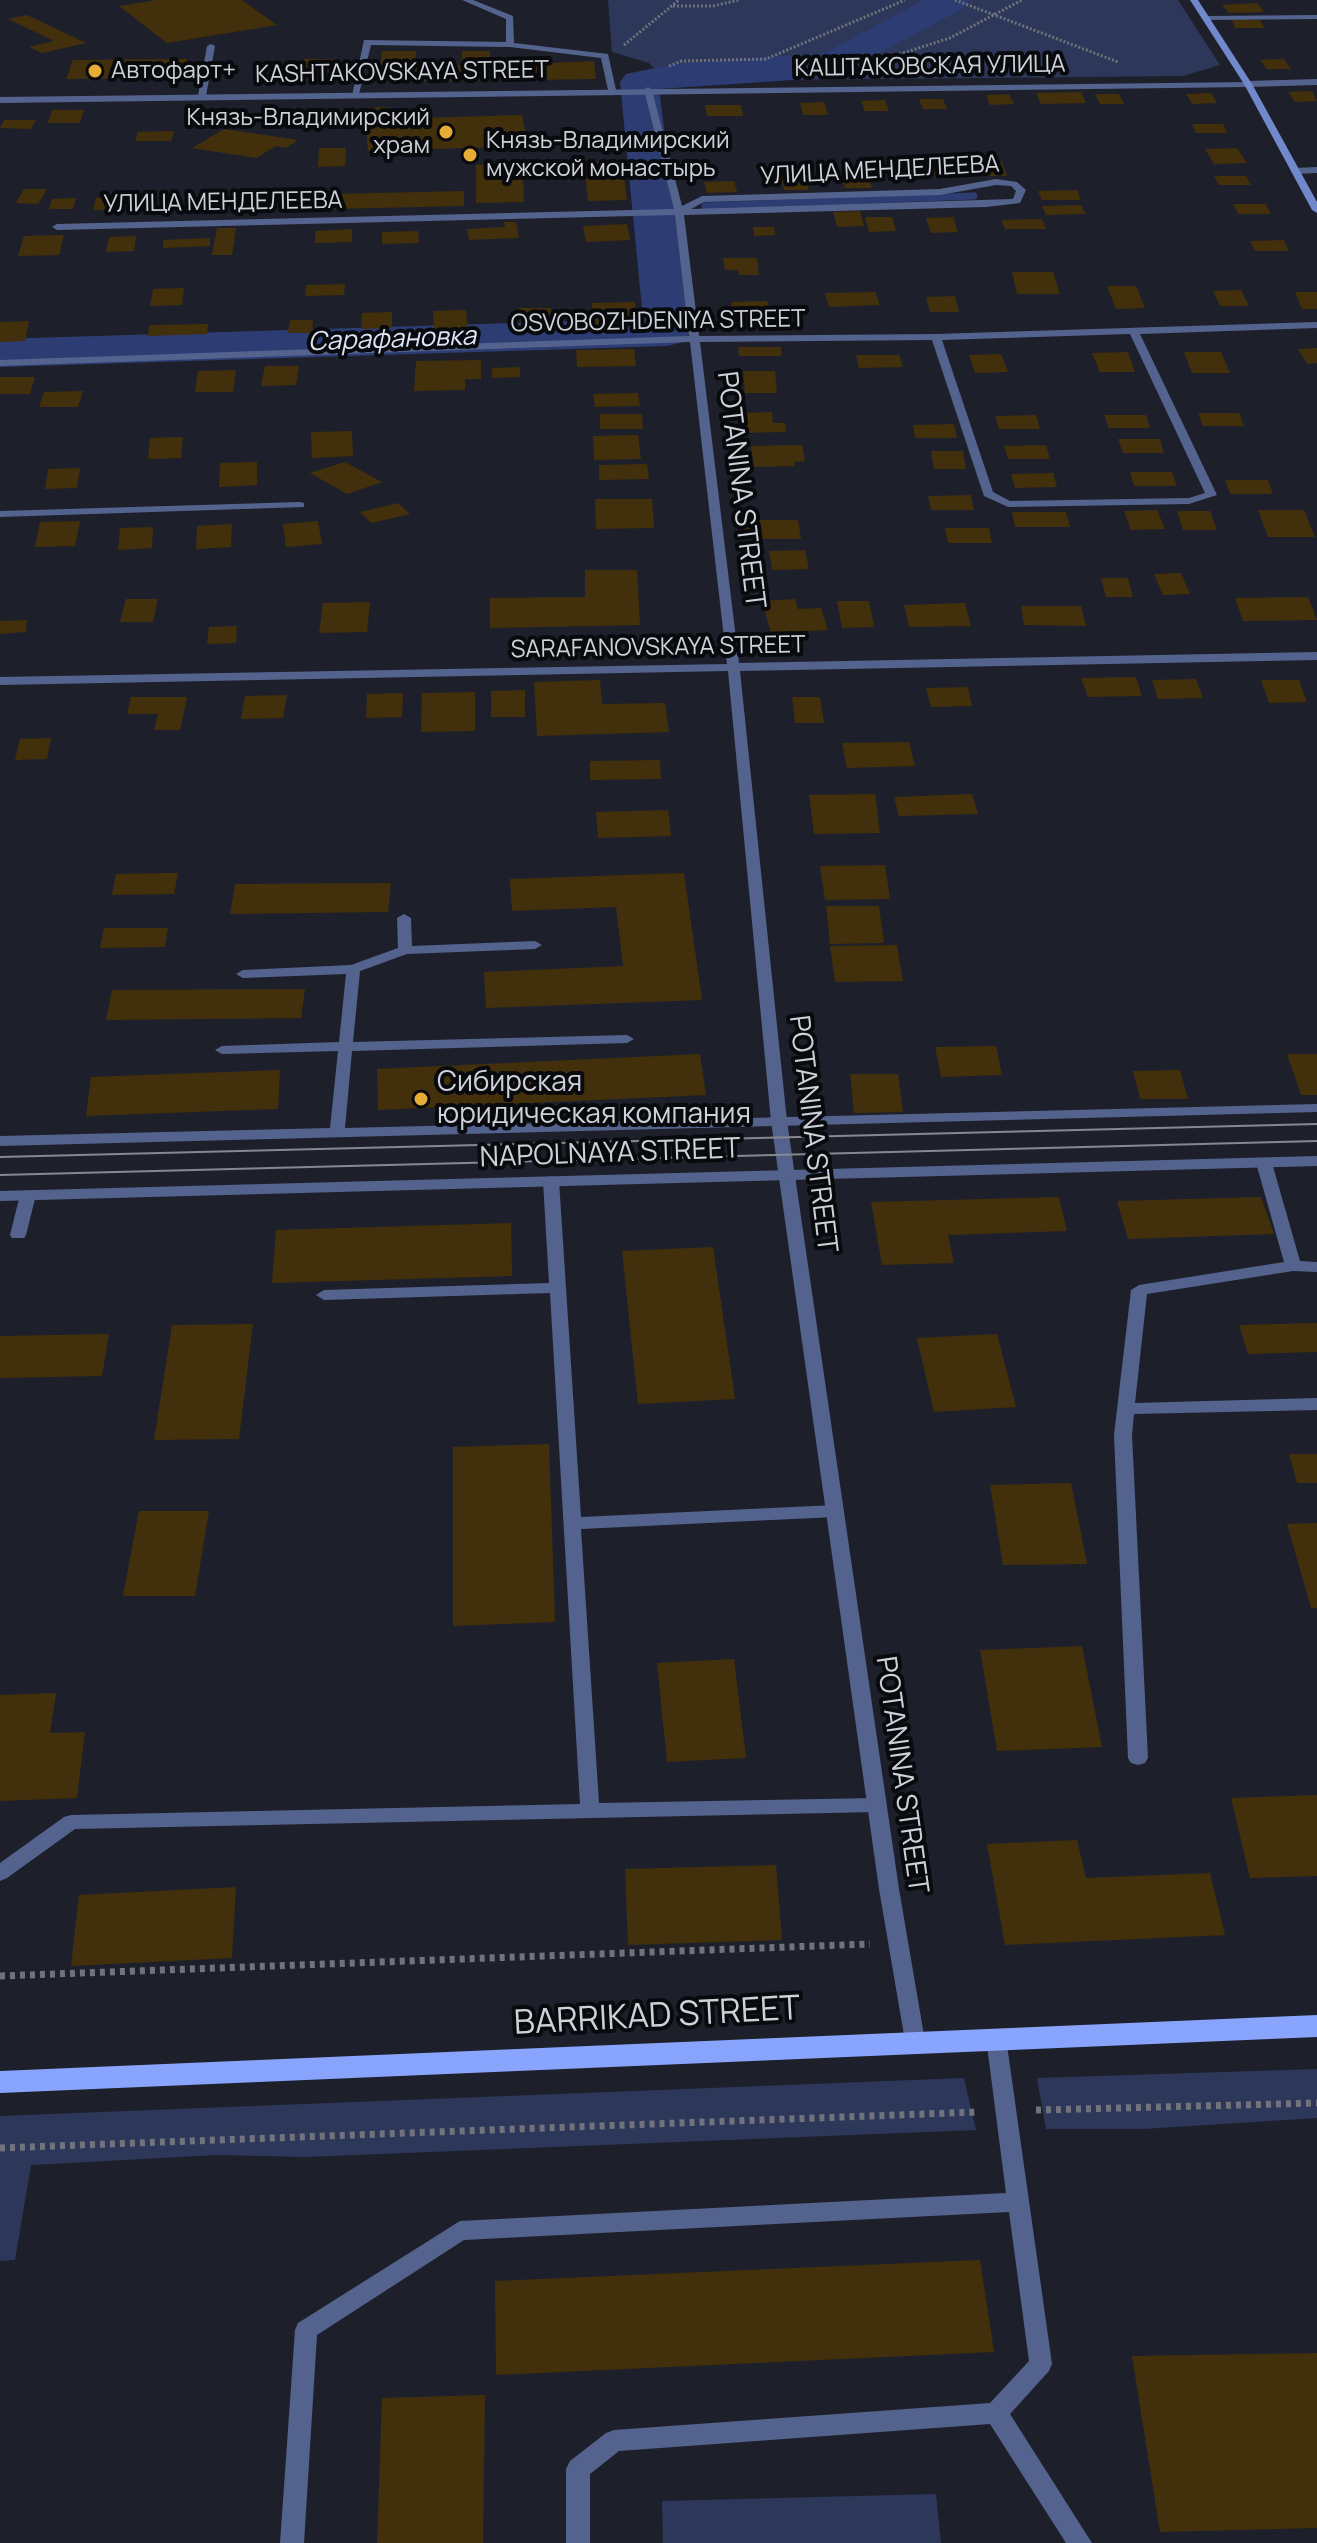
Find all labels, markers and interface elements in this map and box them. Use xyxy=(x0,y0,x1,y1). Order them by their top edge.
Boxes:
street label: КАШТАКОВСКАЯ УЛИЦА xyxy=(794,50,1066,84)
street label: KASHTAKOVSKAYA STREET xyxy=(255,56,549,90)
place label: Автофарт+ xyxy=(111,57,236,85)
marker: Автофарт+ xyxy=(86,62,104,80)
place label: Князь-Владимирский храм xyxy=(186,104,430,160)
marker: Князь-Владимирский храм xyxy=(437,123,455,141)
place label: Князь-Владимирский мужской монастырь xyxy=(486,127,730,183)
marker: Князь-Владимирский мужской монастырь xyxy=(461,146,479,164)
street label: УЛИЦА МЕНДЕЛЕЕВА xyxy=(760,150,1000,192)
street label: УЛИЦА МЕНДЕЛЕЕВА xyxy=(103,187,343,219)
street label: OSVOBOZHDENIYA STREET xyxy=(510,305,806,339)
water label: Сарафановка xyxy=(307,321,477,359)
street label: POTANINA STREET xyxy=(709,369,771,611)
street label: SARAFANOVSKAYA STREET xyxy=(510,631,806,665)
street label: POTANINA STREET xyxy=(781,1013,843,1255)
place label: Сибирская юридическая компания xyxy=(437,1066,751,1132)
marker: Сибирская юридическая компания xyxy=(412,1090,430,1108)
street label: NAPOLNAYA STREET xyxy=(479,1133,741,1175)
street label: POTANINA STREET xyxy=(868,1654,934,1896)
street label: BARRIKAD STREET xyxy=(513,1989,801,2045)

